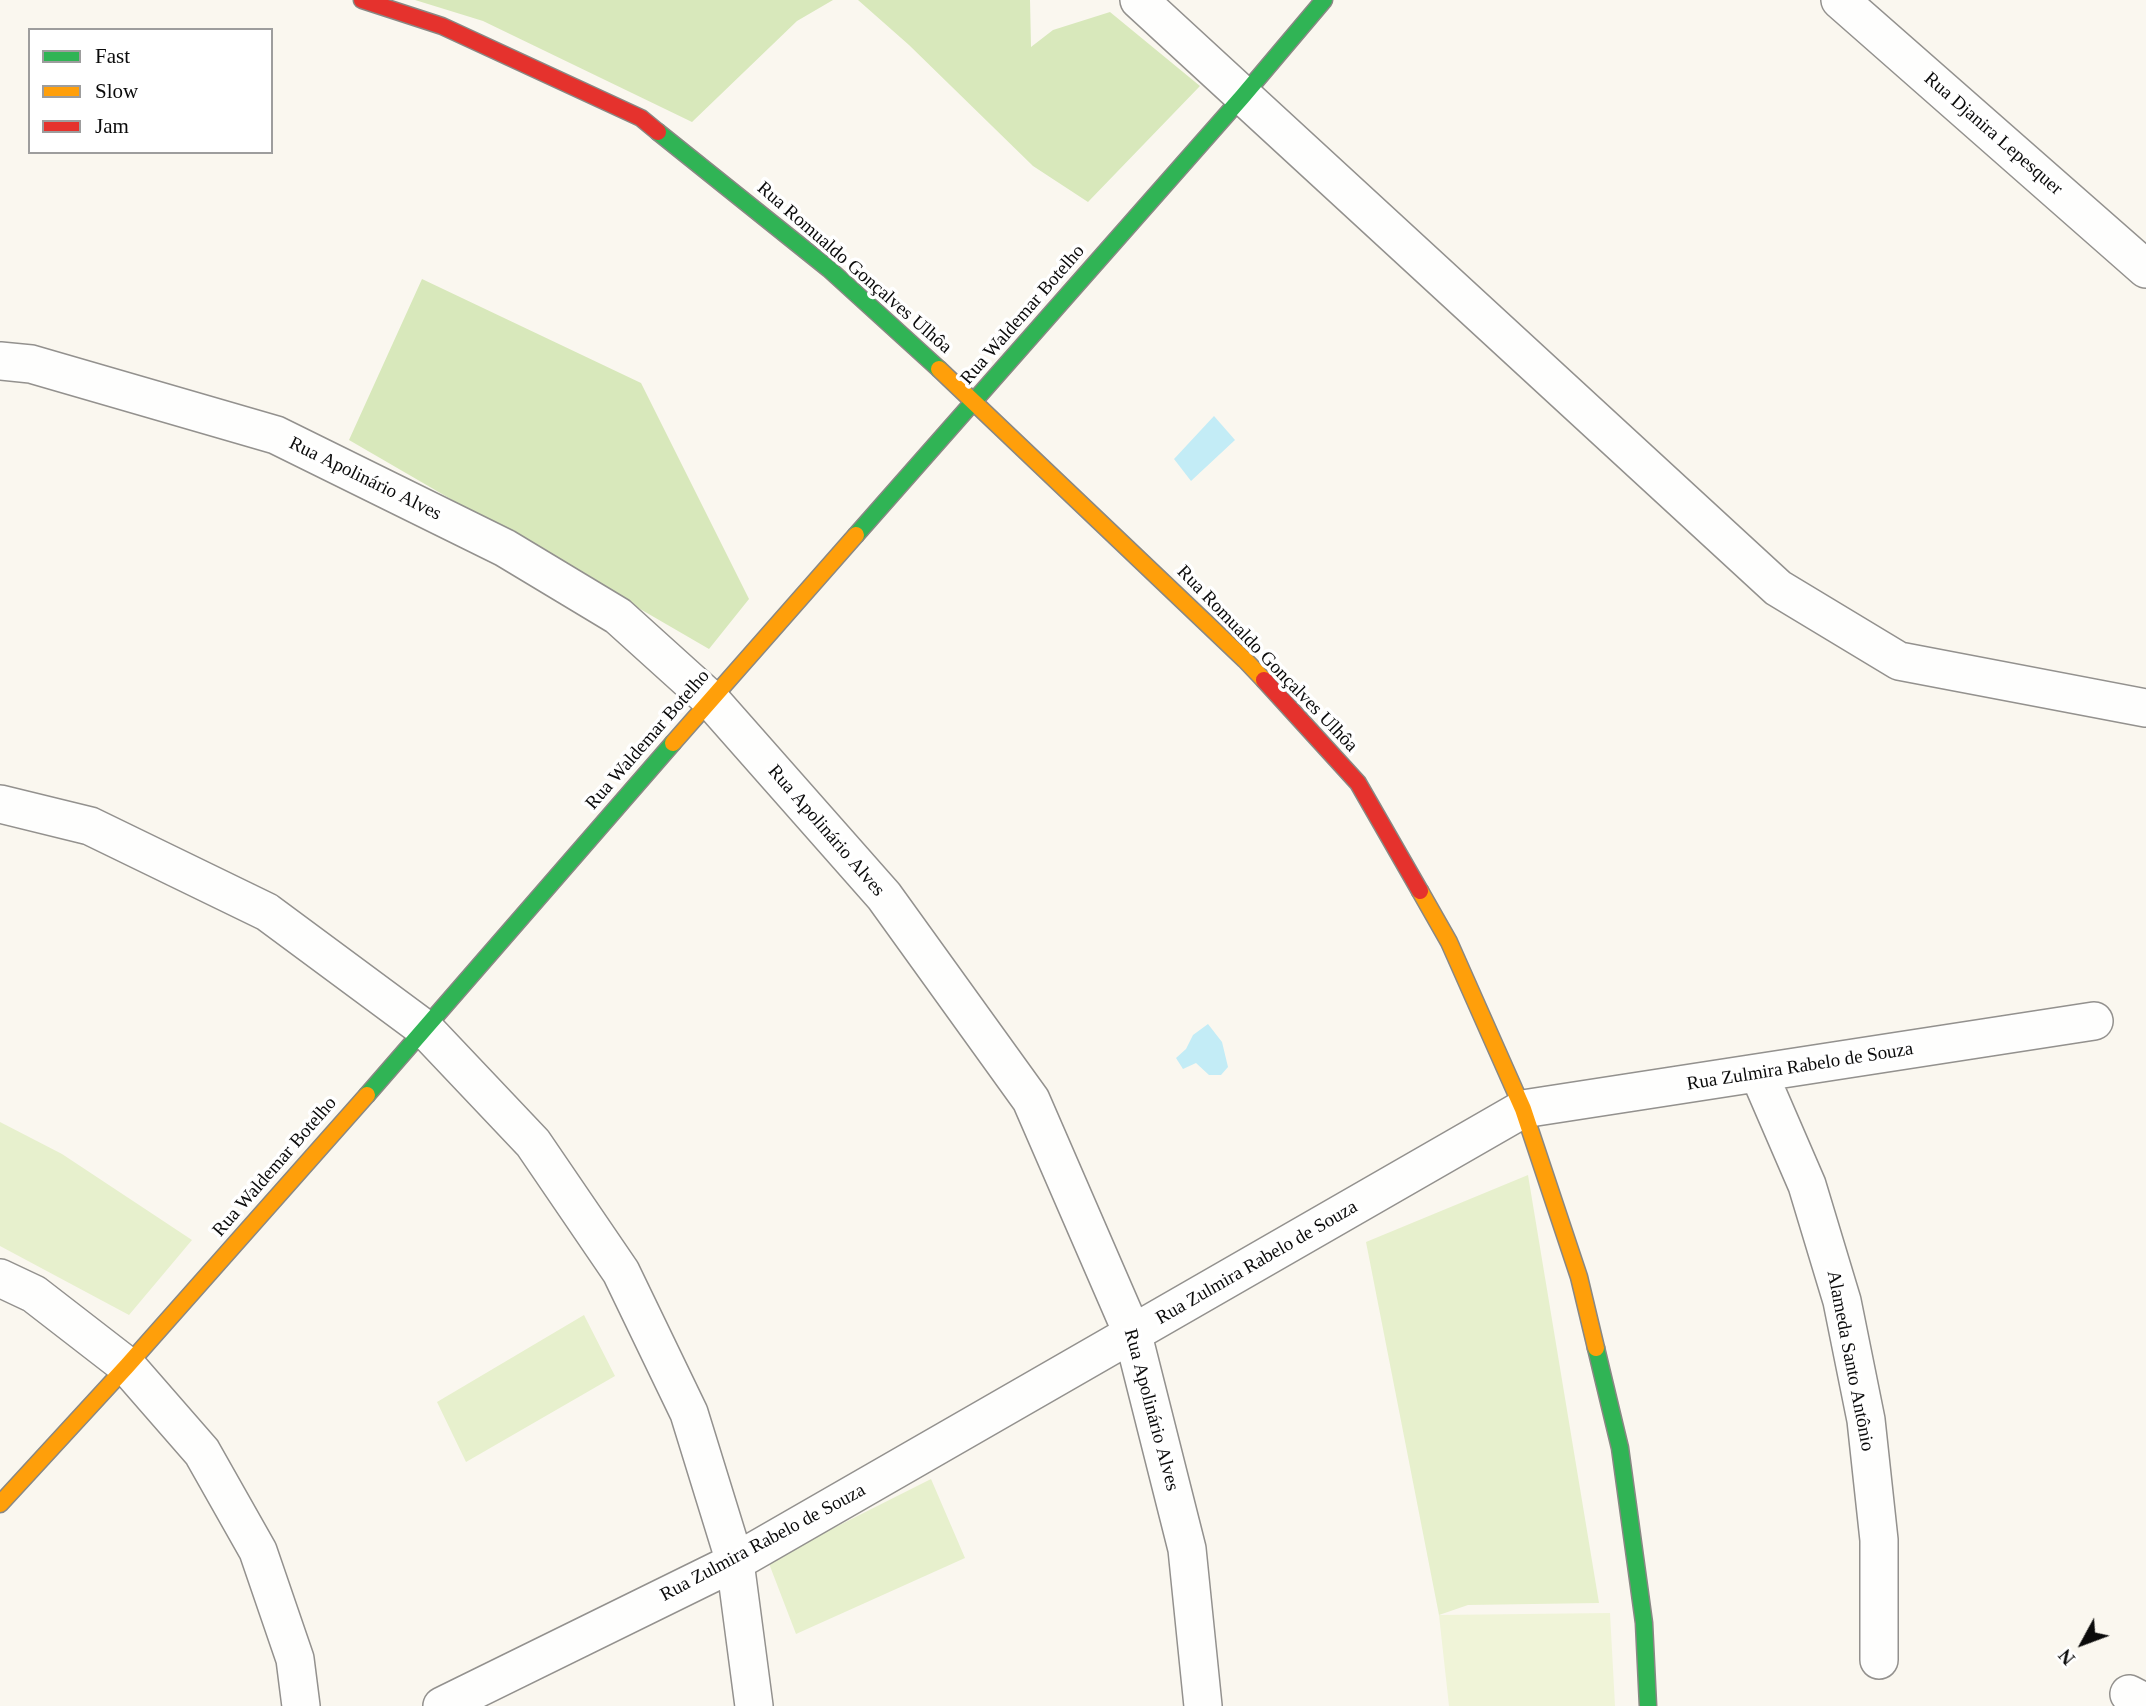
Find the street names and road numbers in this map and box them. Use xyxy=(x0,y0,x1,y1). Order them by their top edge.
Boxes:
street label: Rua Djanira Lepesquer xyxy=(1919,68,2067,200)
street label: Rua Romualdo Gonçalves Ulhôa xyxy=(752,177,956,359)
street label: Rua Waldemar Botelho xyxy=(956,240,1090,390)
street label: Rua Apolinário Alves xyxy=(285,432,445,526)
street label: Rua Romualdo Gonçalves Ulhôa xyxy=(1172,561,1362,757)
street label: Rua Waldemar Botelho xyxy=(581,665,715,815)
street label: Rua Apolinário Alves xyxy=(763,761,889,901)
street label: Rua Zulmira Rabelo de Souza xyxy=(1685,1038,1915,1096)
street label: Rua Waldemar Botelho xyxy=(208,1092,342,1242)
street label: Rua Zulmira Rabelo de Souza xyxy=(1152,1196,1362,1330)
street label: Alameda Santo Antônio xyxy=(1821,1269,1879,1453)
street label: Rua Apolinário Alves xyxy=(1118,1327,1184,1493)
street label: Rua Zulmira Rabelo de Souza xyxy=(657,1479,869,1607)

